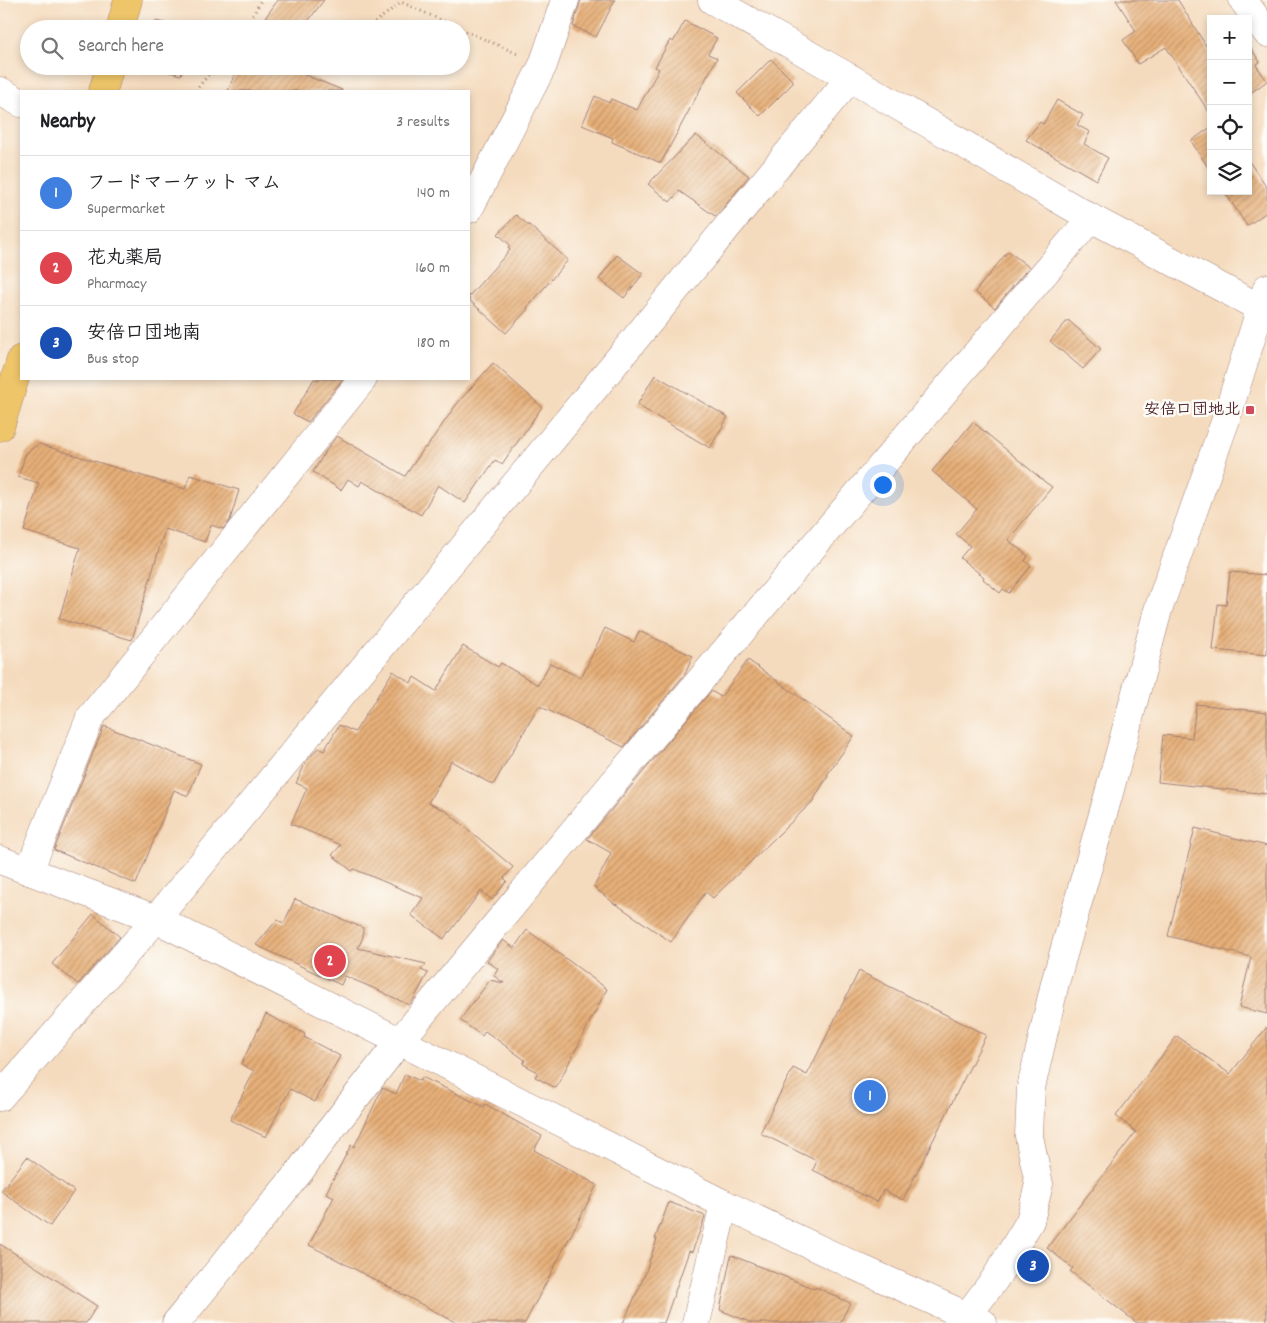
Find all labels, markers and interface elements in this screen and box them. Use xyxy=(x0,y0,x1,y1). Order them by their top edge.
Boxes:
map controls xyxy=(1207,15,1252,195)
button: + xyxy=(1207,15,1252,60)
search box xyxy=(20,20,470,75)
icon: search xyxy=(38,34,66,62)
text: Search here xyxy=(78,34,164,61)
button: − xyxy=(1207,60,1252,105)
button: locate xyxy=(1207,105,1252,150)
text: Nearby xyxy=(40,108,95,138)
text: 3 results xyxy=(396,111,450,134)
button: layers xyxy=(1207,150,1252,195)
text: フードマーケット マム xyxy=(87,171,281,198)
text: 1 xyxy=(54,182,58,205)
text: 140 m xyxy=(416,182,450,205)
text: Supermarket xyxy=(87,198,165,221)
text: 花丸薬局 xyxy=(87,246,163,273)
text: 2 xyxy=(53,257,60,280)
text: 160 m xyxy=(415,257,450,280)
text: Pharmacy xyxy=(87,273,146,296)
text: 安倍口団地南 xyxy=(87,321,201,348)
text: 3 xyxy=(52,332,60,355)
text: 180 m xyxy=(417,332,450,355)
text: Bus stop xyxy=(87,348,139,371)
place label: 安倍口団地北 xyxy=(1144,399,1240,422)
marker: 安倍口団地北 xyxy=(1244,404,1256,416)
your location xyxy=(870,472,896,498)
pin: 2 xyxy=(314,942,346,980)
pin: 1 xyxy=(854,1077,886,1115)
pin: 3 xyxy=(1017,1247,1049,1285)

